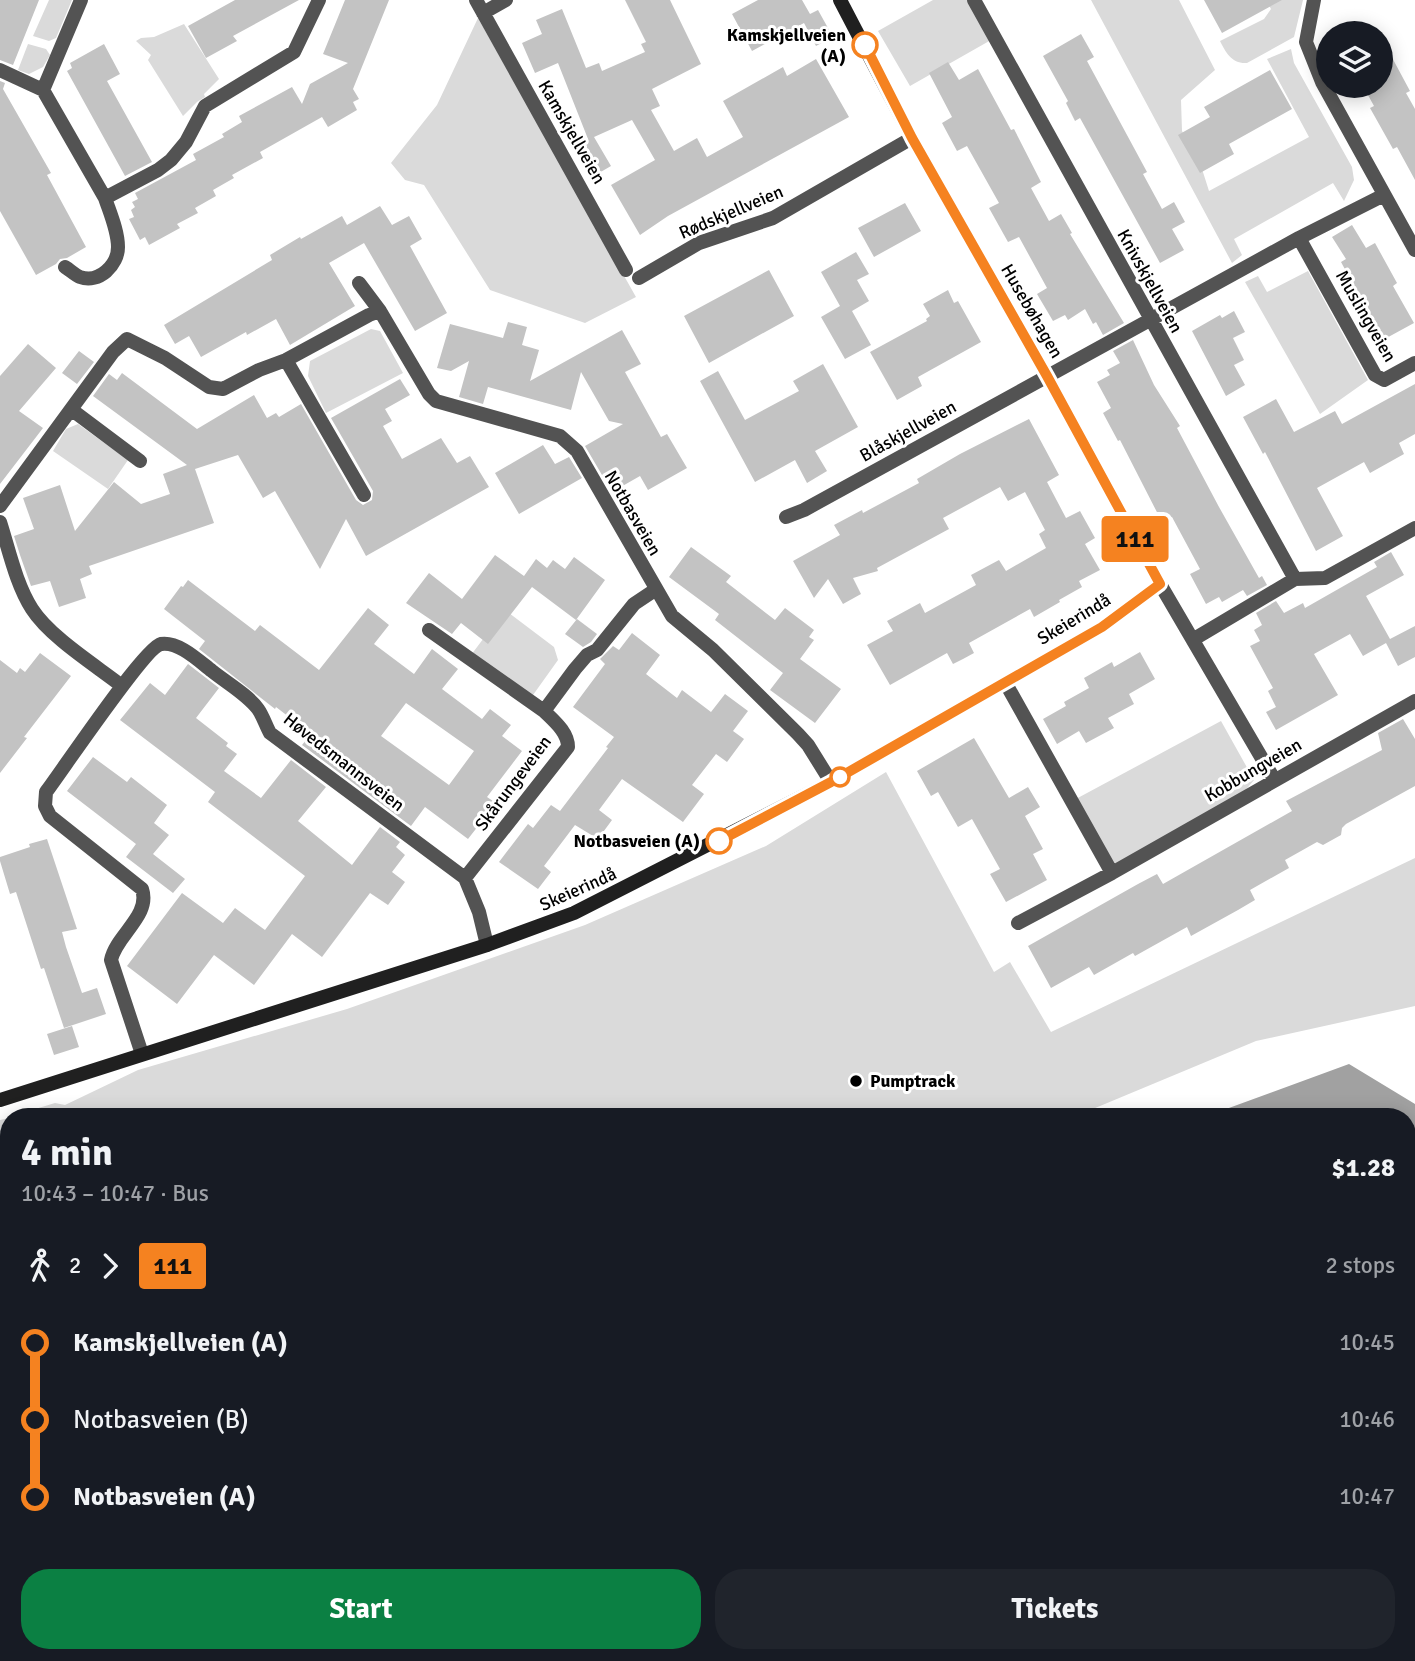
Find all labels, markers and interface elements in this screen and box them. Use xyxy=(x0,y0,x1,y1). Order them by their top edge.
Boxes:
map controls xyxy=(1316,21,1393,98)
button: layers xyxy=(1316,21,1393,98)
place label: Kamskjellveien (A) xyxy=(727,24,846,67)
marker: Kamskjellveien (A) xyxy=(852,32,878,58)
street label: Kamskjellveien xyxy=(534,76,610,188)
street label: Rødskjellveien xyxy=(676,180,786,244)
street label: Knivskjellveien xyxy=(1112,225,1188,337)
street label: Husebøhagen xyxy=(996,260,1068,362)
street label: Muslingveien xyxy=(1331,266,1401,366)
street label: Blåskjellveien xyxy=(856,395,960,467)
street label: Notbasveien xyxy=(600,466,666,560)
line badge: 111 xyxy=(1095,516,1175,562)
text: 111 xyxy=(1116,524,1154,554)
street label: Skeierindå xyxy=(1033,588,1115,650)
street label: Høvedsmannsveien xyxy=(279,708,409,816)
street label: Skårungeveien xyxy=(470,731,556,835)
street label: Kobbungveien xyxy=(1200,733,1306,807)
unlabelled marker xyxy=(830,767,850,787)
marker: Notbasveien (A) xyxy=(706,828,732,854)
place label: Notbasveien (A) xyxy=(574,830,700,852)
street label: Skeierindå xyxy=(536,862,620,916)
place label: Pumptrack xyxy=(870,1070,956,1092)
marker: Pumptrack xyxy=(848,1073,864,1089)
text: 4 min xyxy=(21,1129,113,1176)
text: $1.28 xyxy=(1331,1152,1395,1184)
text: 10:43 – 10:47 · Bus xyxy=(21,1179,209,1208)
icon: walk xyxy=(21,1247,59,1285)
icon: forward xyxy=(91,1247,129,1285)
text: 2 xyxy=(69,1251,81,1280)
text: 111 xyxy=(153,1251,192,1281)
text: 2 stops xyxy=(1325,1251,1395,1280)
text: Kamskjellveien (A) xyxy=(73,1327,288,1359)
text: 10:45 xyxy=(1339,1328,1395,1357)
text: Notbasveien (B) xyxy=(73,1404,249,1436)
text: 10:46 xyxy=(1339,1405,1395,1434)
text: Notbasveien (A) xyxy=(73,1481,256,1513)
text: 10:47 xyxy=(1339,1482,1395,1511)
button: Start xyxy=(21,1569,701,1649)
button: Tickets xyxy=(715,1569,1395,1649)

